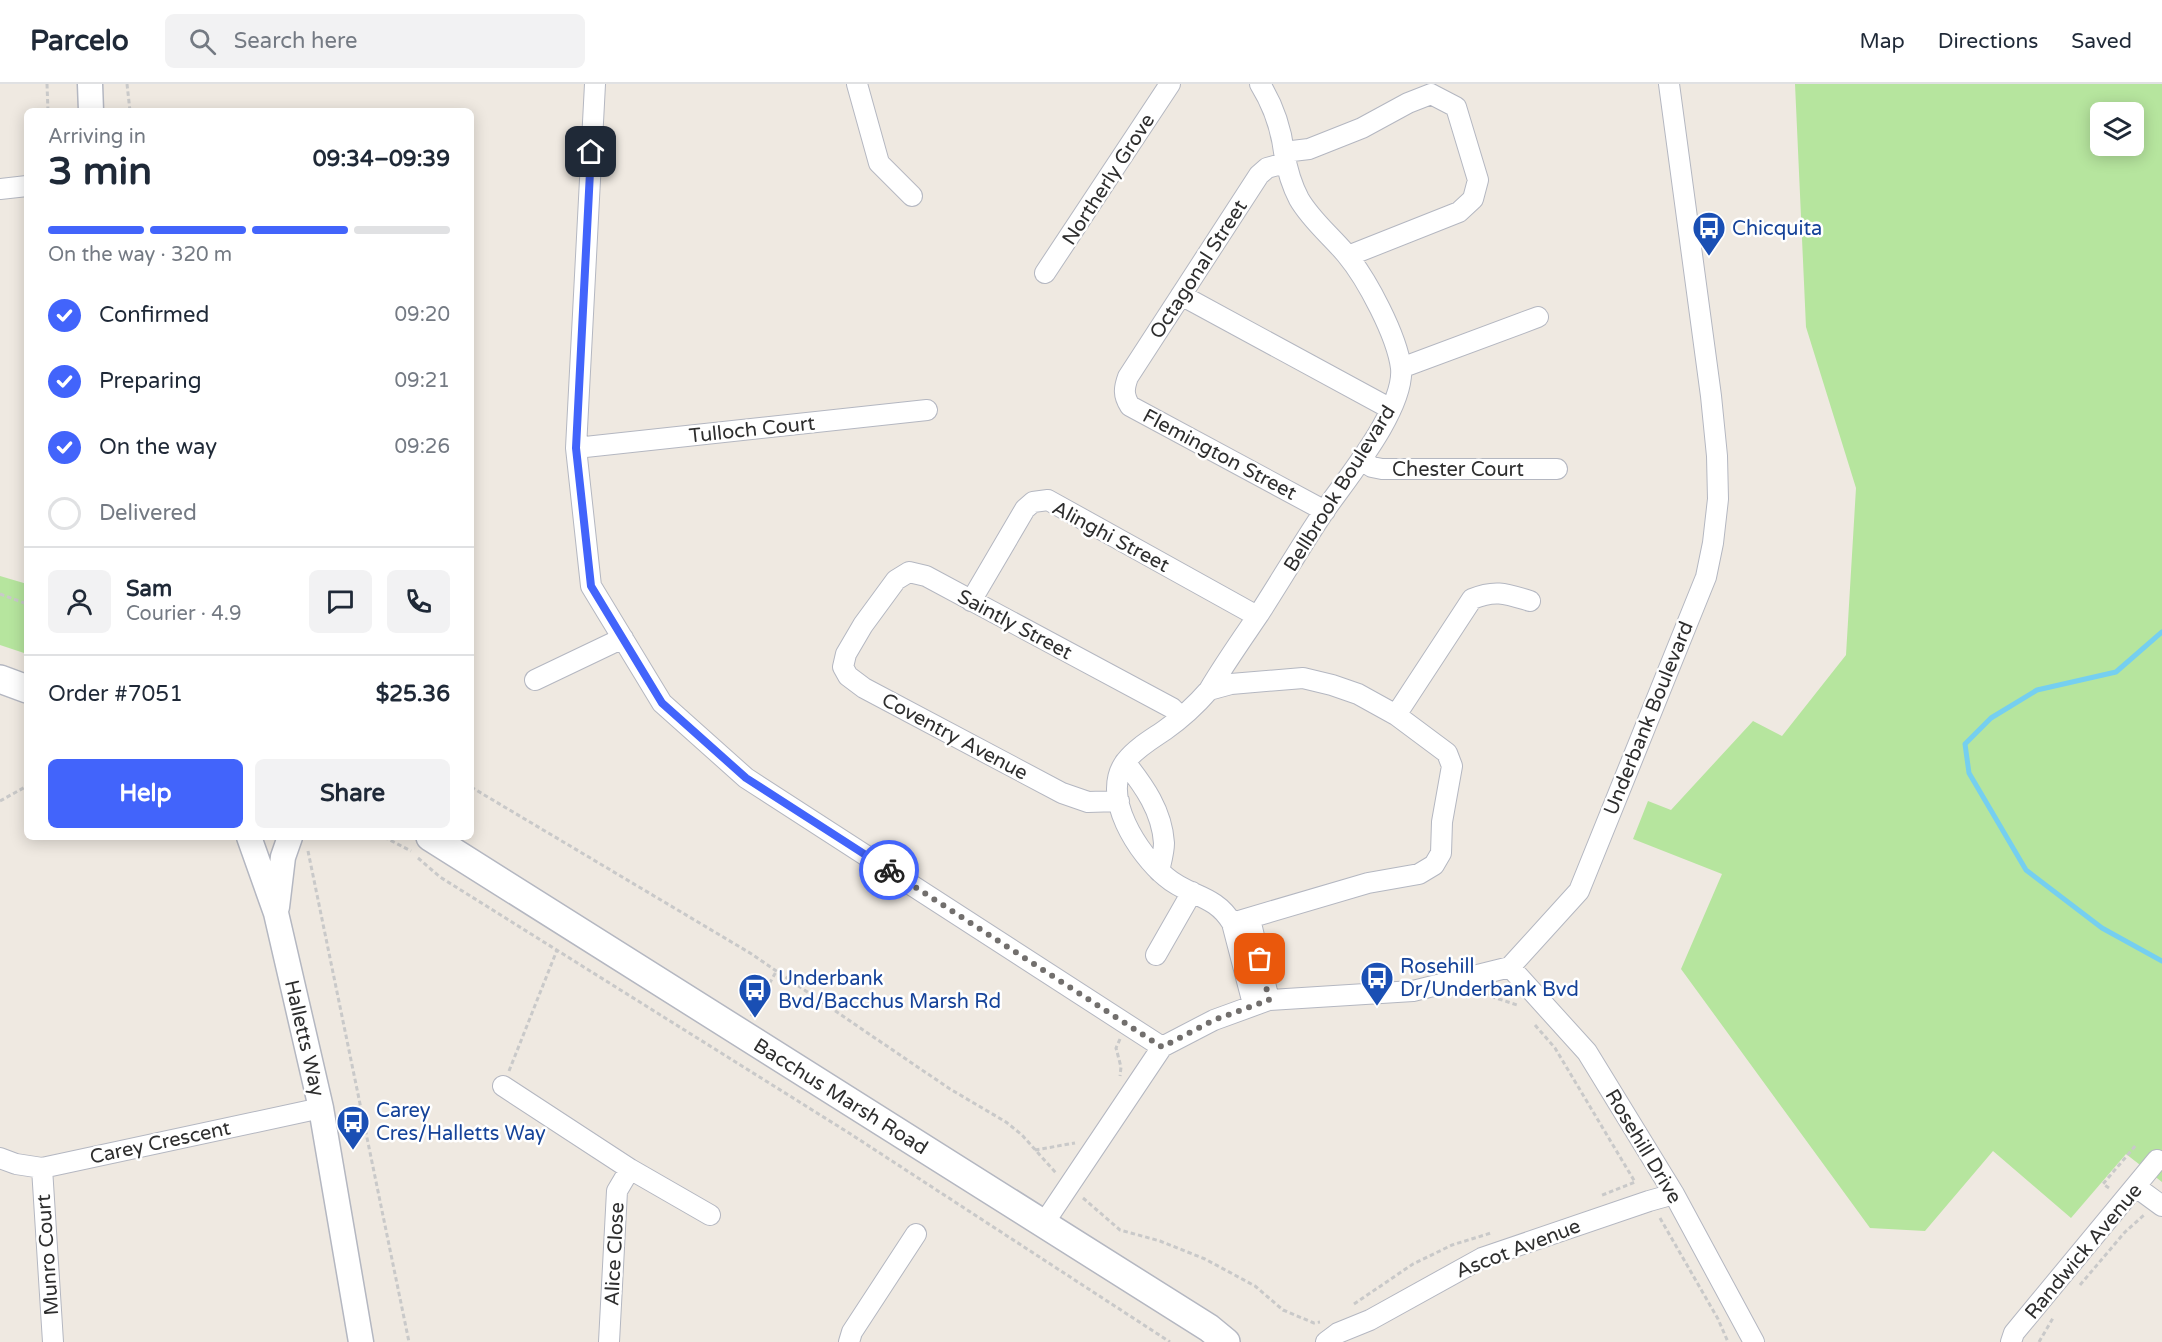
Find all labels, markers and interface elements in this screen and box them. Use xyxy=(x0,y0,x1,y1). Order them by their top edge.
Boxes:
search box xyxy=(165,14,585,68)
text: Parcelo xyxy=(30,24,129,58)
icon: search xyxy=(186,25,219,58)
text: Search here xyxy=(234,28,358,54)
text: Map xyxy=(1859,29,1905,54)
text: Directions xyxy=(1938,29,2038,54)
text: Saved xyxy=(2071,29,2132,54)
map controls xyxy=(2090,102,2144,156)
button: layers xyxy=(2090,102,2144,156)
street label: Northerly Grove xyxy=(1057,109,1160,250)
text: Arriving in xyxy=(48,125,146,149)
pin xyxy=(565,126,616,177)
icon: home xyxy=(574,135,607,168)
text: 09:34–09:39 xyxy=(313,146,450,172)
text: 3 min xyxy=(48,148,152,195)
street label: Octagonal Street xyxy=(1145,195,1253,344)
bus stop icon: Chicquita xyxy=(1691,210,1727,257)
place label: Chicquita xyxy=(1732,217,1822,241)
text: On the way · 320 m xyxy=(48,243,232,267)
icon: check xyxy=(48,299,81,332)
text: Confirmed xyxy=(99,302,209,328)
text: 09:20 xyxy=(395,303,450,327)
icon: check xyxy=(48,365,81,398)
text: Preparing xyxy=(99,368,202,394)
text: 09:21 xyxy=(395,369,450,393)
street label: Bellbrook Boulevard xyxy=(1279,401,1401,576)
street label: Flemington Street xyxy=(1139,404,1301,506)
street label: Tulloch Court xyxy=(688,411,817,449)
icon: check xyxy=(48,431,81,464)
text: On the way xyxy=(99,434,217,460)
text: 09:26 xyxy=(395,435,450,459)
street label: Chester Court xyxy=(1392,458,1524,482)
street label: Alinghi Street xyxy=(1048,496,1173,578)
text: Delivered xyxy=(99,500,197,526)
button: person xyxy=(48,570,111,633)
button: chat xyxy=(309,570,372,633)
button: phone xyxy=(387,570,450,633)
text: Sam xyxy=(126,576,172,602)
street label: Saintly Street xyxy=(953,585,1076,665)
text: Courier · 4.9 xyxy=(126,602,241,626)
street label: Underbank Boulevard xyxy=(1599,618,1699,819)
text: Order #7051 xyxy=(48,681,183,707)
text: $25.36 xyxy=(376,681,450,707)
street label: Coventry Avenue xyxy=(877,688,1032,786)
button: Help xyxy=(48,759,243,828)
button: Share xyxy=(255,759,450,828)
courier xyxy=(859,840,919,900)
icon: bike xyxy=(873,854,906,887)
pin xyxy=(1234,933,1285,984)
icon: bag xyxy=(1243,942,1276,975)
place label: Rosehill Dr/Underbank Bvd xyxy=(1400,955,1579,1002)
bus stop icon: Rosehill Dr/Underbank Bvd xyxy=(1359,960,1395,1007)
place label: Underbank Bvd/Bacchus Marsh Rd xyxy=(778,967,1001,1014)
bus stop icon: Underbank Bvd/Bacchus Marsh Rd xyxy=(737,972,773,1019)
street label: Halletts Way xyxy=(279,978,329,1099)
street label: Bacchus Marsh Road xyxy=(749,1033,932,1160)
street label: Rosehill Drive xyxy=(1600,1085,1687,1208)
place label: Carey Cres/Halletts Way xyxy=(376,1099,546,1146)
bus stop icon: Carey Cres/Halletts Way xyxy=(335,1104,371,1151)
street label: Carey Crescent xyxy=(88,1116,233,1170)
street label: Randwick Avenue xyxy=(2020,1179,2147,1324)
street label: Munro Court xyxy=(32,1193,64,1316)
street label: Alice Close xyxy=(600,1202,630,1307)
street label: Ascot Avenue xyxy=(1453,1214,1584,1284)

